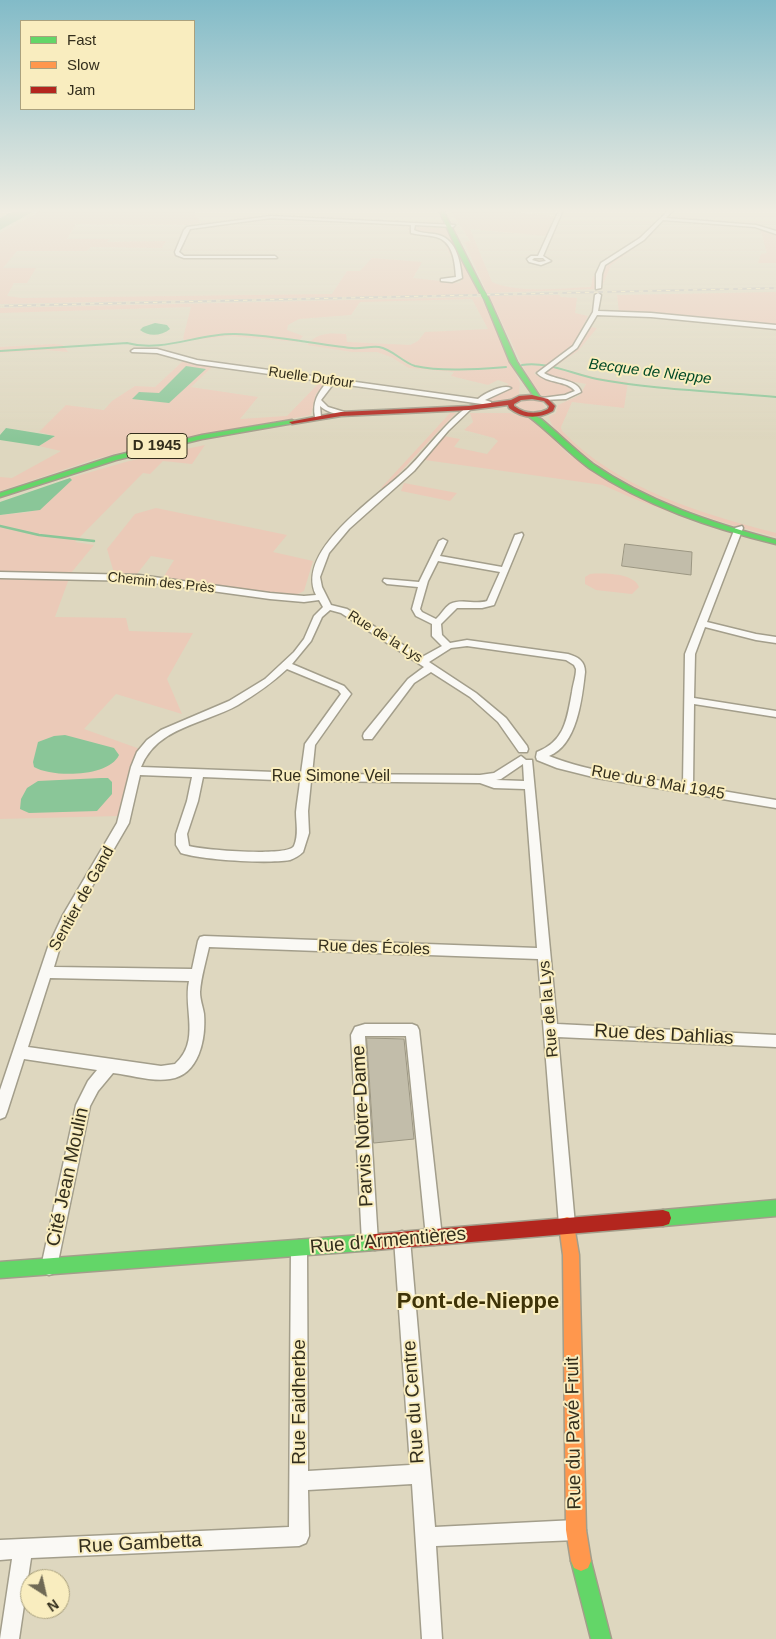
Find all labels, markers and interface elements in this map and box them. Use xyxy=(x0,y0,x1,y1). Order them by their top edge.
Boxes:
legend xyxy=(20,20,195,110)
text: Fast xyxy=(67,31,96,48)
text: Slow xyxy=(67,56,100,73)
text: Jam xyxy=(67,81,95,98)
water label: Becque de Nieppe xyxy=(588,356,712,388)
street label: Ruelle Dufour xyxy=(267,364,355,392)
road number: D 1945 xyxy=(127,434,187,458)
street label: Chemin des Près xyxy=(107,569,215,597)
street label: Rue de la Lys xyxy=(344,607,426,667)
street label: Rue du 8 Mai 1945 xyxy=(590,762,726,804)
street label: Rue Simone Veil xyxy=(272,767,390,787)
street label: Sentier de Gand xyxy=(45,843,119,955)
street label: Rue des Écoles xyxy=(318,936,430,960)
street label: Rue de la Lys xyxy=(535,960,563,1058)
street label: Rue des Dahlias xyxy=(594,1020,734,1050)
street label: Parvis Notre-Dame xyxy=(347,1045,379,1207)
street label: Cité Jean Moulin xyxy=(42,1105,94,1249)
street label: Rue d'Armentières xyxy=(309,1223,467,1259)
district label: Pont-de-Nieppe xyxy=(397,1289,559,1315)
street label: Rue Faidherbe xyxy=(289,1339,311,1465)
street label: Rue du Centre xyxy=(398,1340,430,1464)
street label: Rue du Pavé Fruit xyxy=(561,1356,587,1510)
street label: Rue Gambetta xyxy=(78,1529,202,1559)
north arrow xyxy=(20,1569,70,1619)
text: N xyxy=(44,1596,62,1615)

